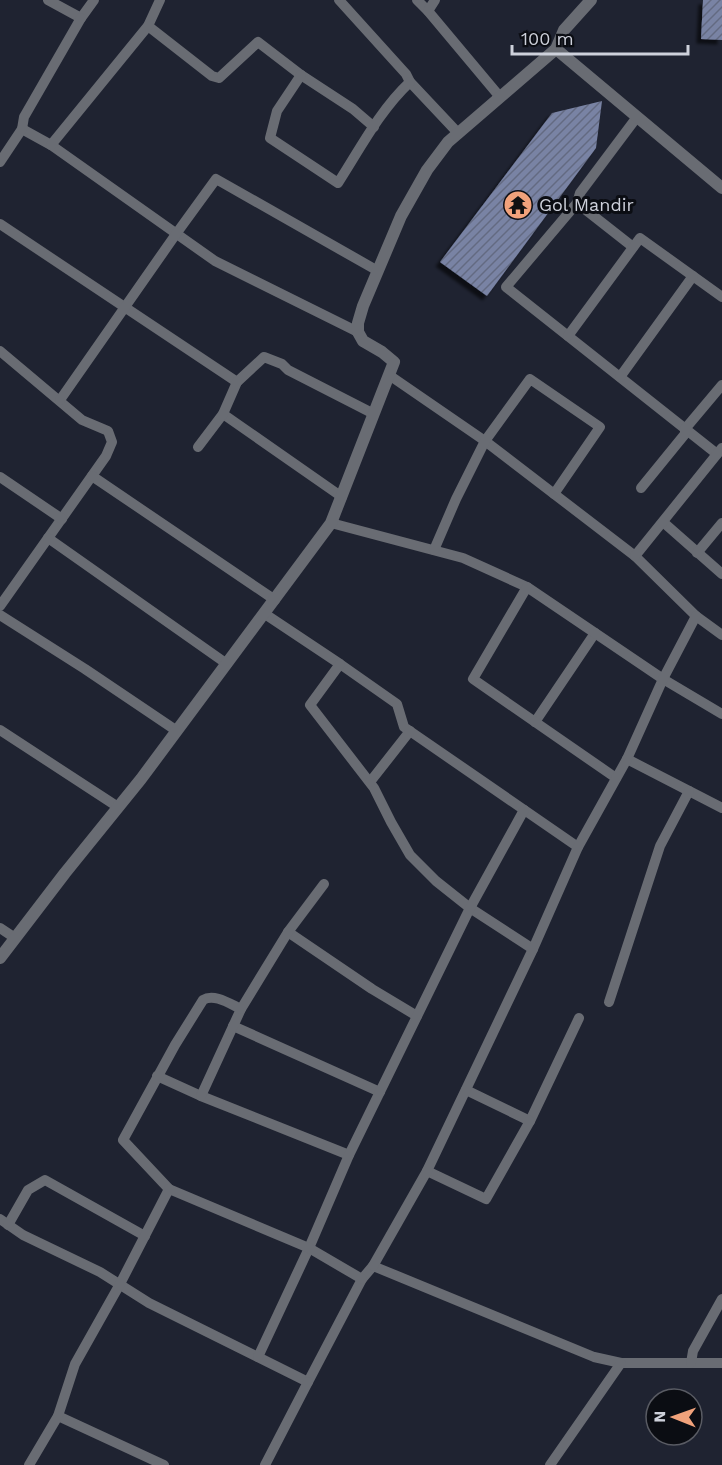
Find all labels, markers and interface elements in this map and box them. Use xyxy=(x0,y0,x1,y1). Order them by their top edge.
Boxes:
scale bar xyxy=(512,18,688,56)
text: 100 m xyxy=(521,28,574,49)
temple icon: Gol Mandir xyxy=(502,189,534,221)
place label: Gol Mandir xyxy=(539,194,634,215)
north arrow xyxy=(644,1387,704,1447)
text: N xyxy=(650,1411,669,1423)

